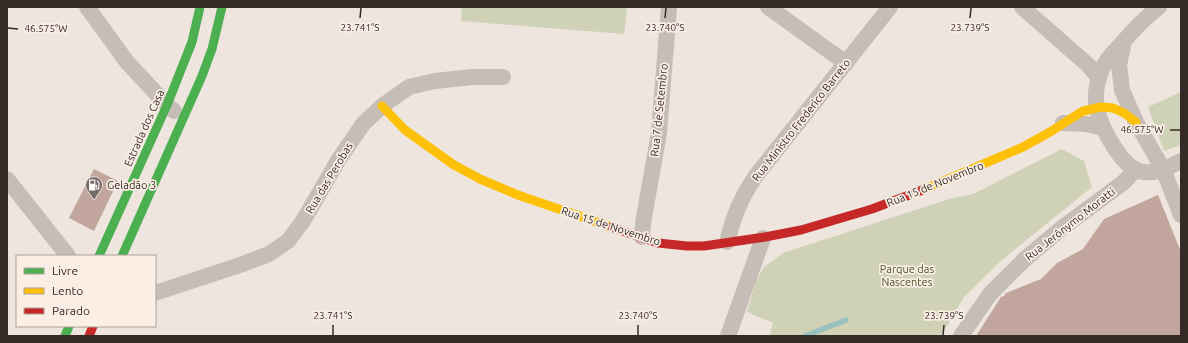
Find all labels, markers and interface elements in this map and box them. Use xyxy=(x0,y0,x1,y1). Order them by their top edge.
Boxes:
text: 23.741°S xyxy=(340,22,380,33)
text: 23.740°S xyxy=(645,22,685,33)
text: 23.739°S xyxy=(950,22,990,33)
text: 46.575°W xyxy=(24,23,68,34)
street label: Rua Ministro Frederico Barreto xyxy=(750,57,852,183)
street label: Rua 7 de Setembro xyxy=(648,63,670,157)
street label: Estrada dos Casa xyxy=(122,88,166,168)
text: 46.575°W xyxy=(1120,124,1164,135)
street label: Rua das Perobas xyxy=(303,140,355,216)
street label: Rua 15 de Novembro xyxy=(885,159,985,209)
fuel station icon: Geladão 3 xyxy=(84,175,104,200)
place label: Geladão 3 xyxy=(107,179,156,191)
street label: Rua Jerônymo Moratti xyxy=(1023,185,1117,263)
street label: Rua 15 de Novembro xyxy=(560,204,662,248)
legend xyxy=(16,255,156,327)
park label: Parque das Nascentes xyxy=(880,263,934,288)
text: Livre xyxy=(52,264,78,277)
text: Lento xyxy=(52,284,83,297)
text: Parado xyxy=(52,304,90,317)
text: 23.741°S xyxy=(313,310,353,321)
text: 23.740°S xyxy=(618,310,658,321)
text: 23.739°S xyxy=(924,310,964,321)

